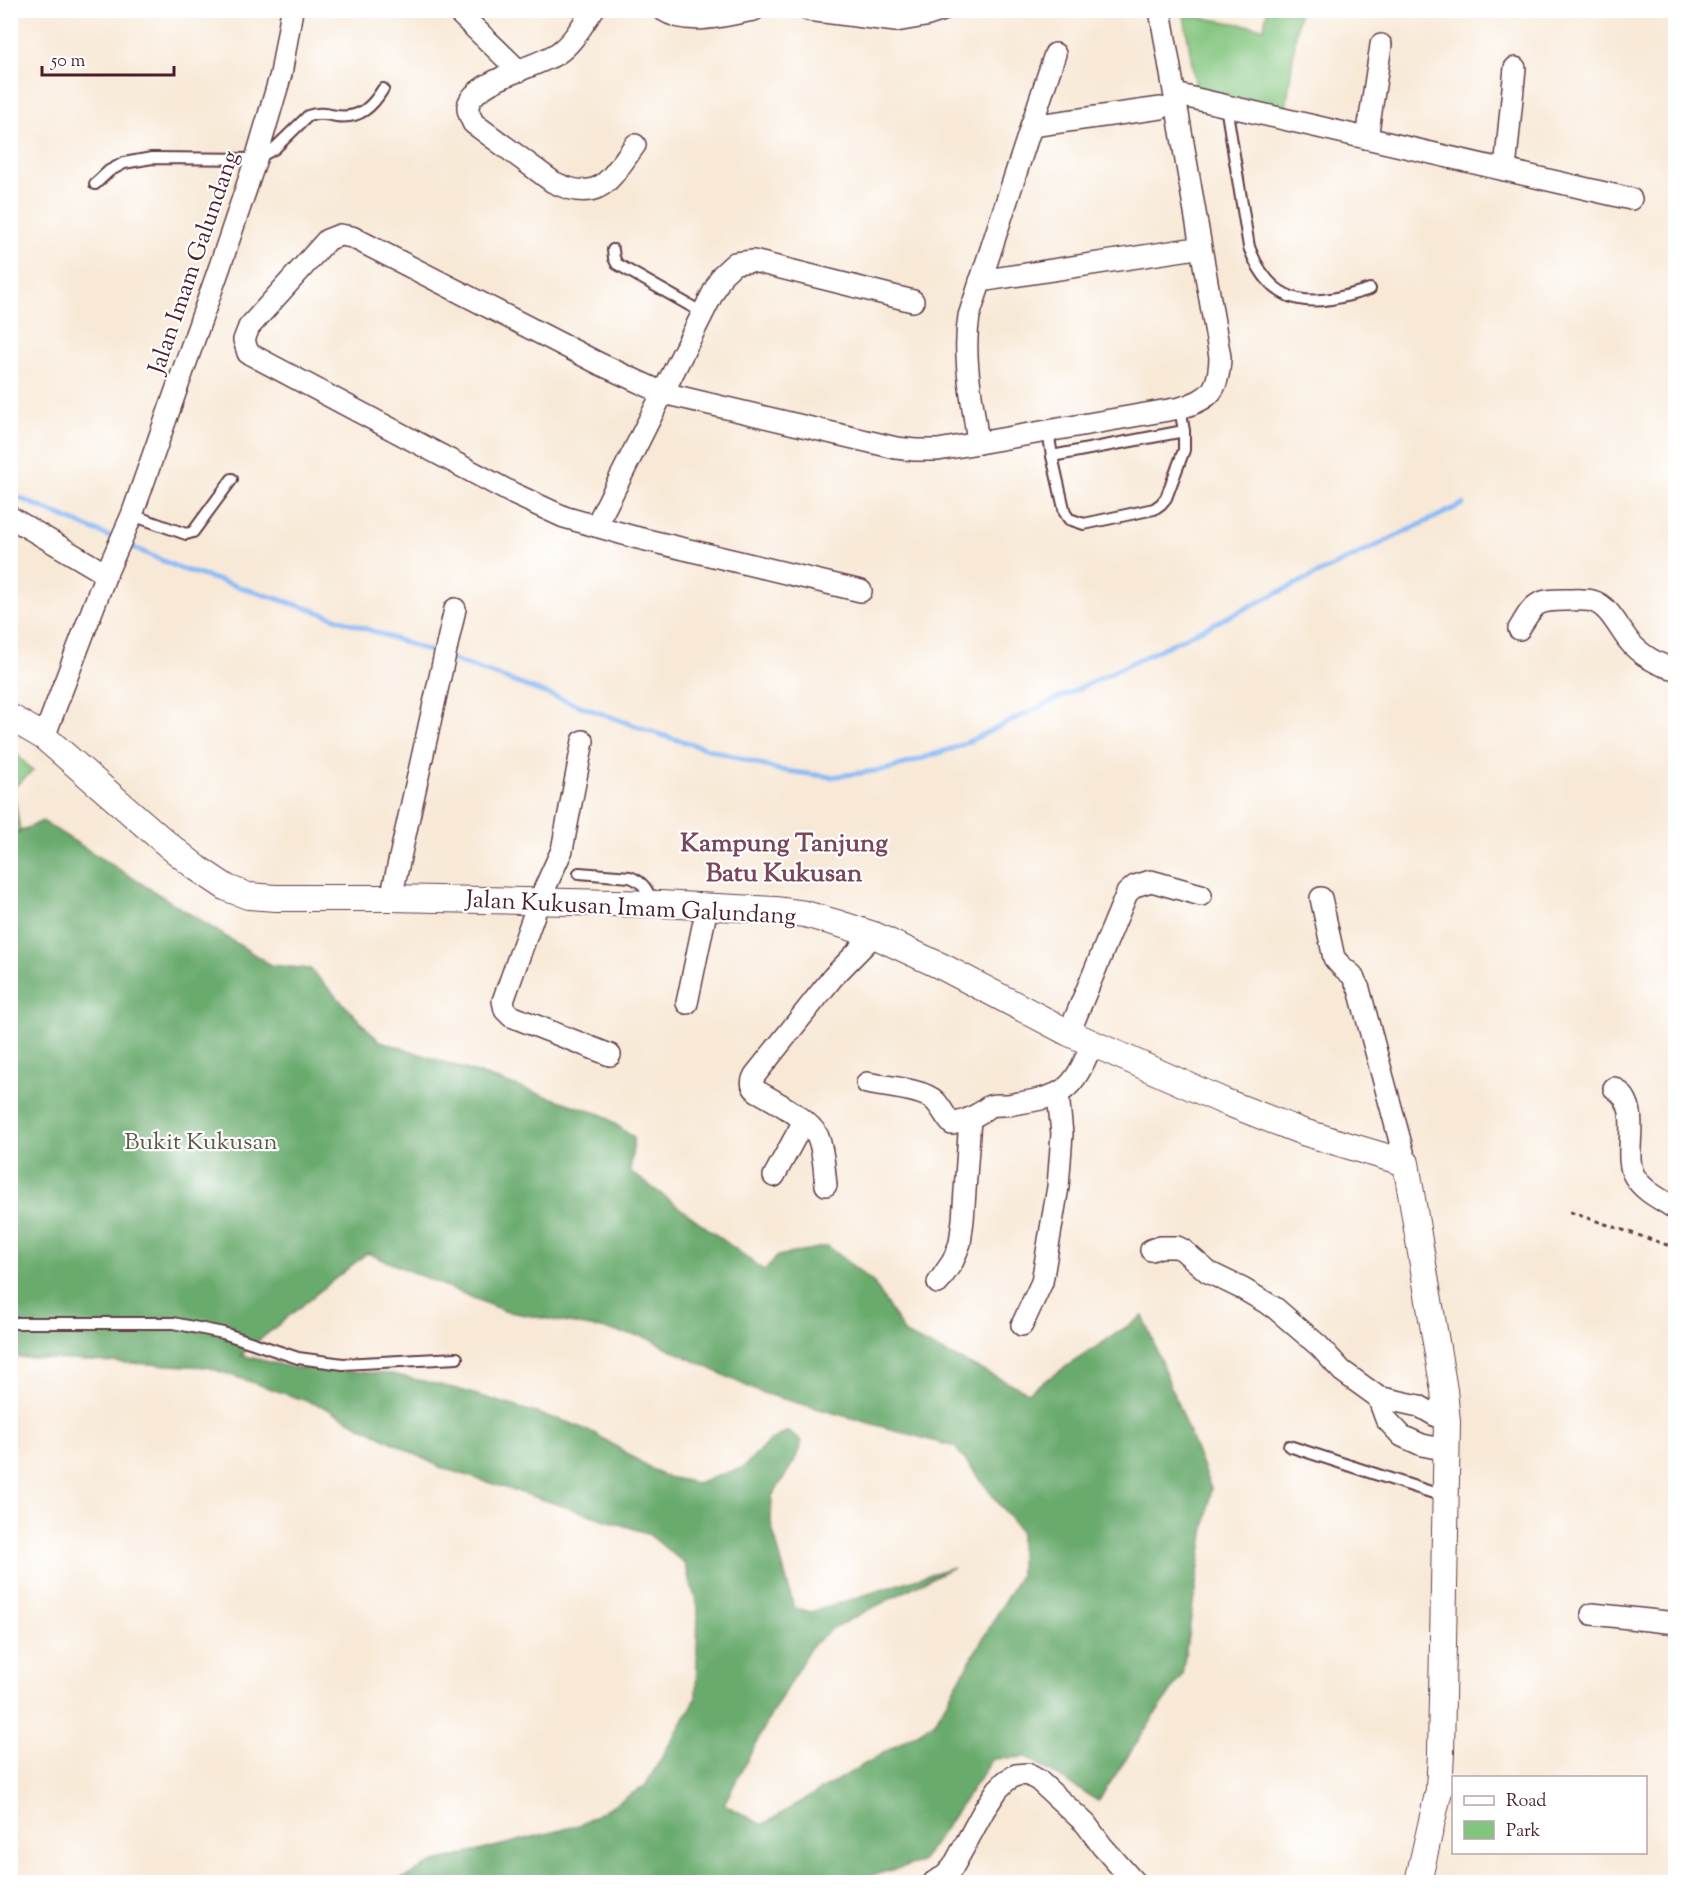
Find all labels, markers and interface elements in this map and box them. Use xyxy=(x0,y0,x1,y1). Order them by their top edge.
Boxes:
scale bar xyxy=(42,39,174,77)
text: 50 m xyxy=(50,49,86,75)
street label: Jalan Imam Galundang xyxy=(140,146,249,381)
district label: Kampung Tanjung Batu Kukusan xyxy=(680,826,888,893)
street label: Jalan Kukusan Imam Galundang xyxy=(463,883,797,935)
park label: Bukit Kukusan xyxy=(124,1126,278,1160)
legend xyxy=(1452,1776,1647,1854)
text: Road xyxy=(1506,1789,1546,1815)
text: Park xyxy=(1506,1819,1541,1845)

